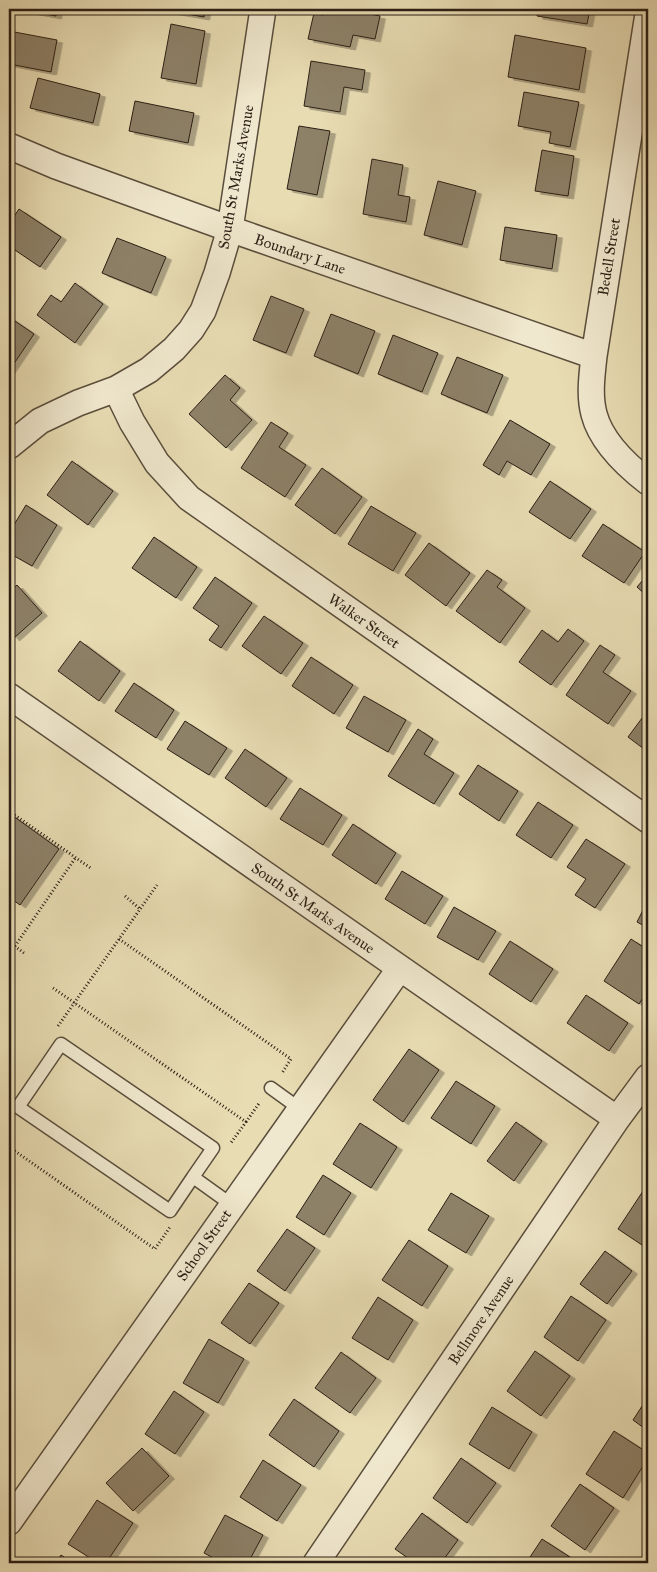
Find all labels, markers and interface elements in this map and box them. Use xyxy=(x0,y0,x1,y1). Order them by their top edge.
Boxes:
street label: South St Marks Avenue xyxy=(214,103,258,251)
street label: Bedell Street xyxy=(594,216,624,297)
street label: Boundary Lane xyxy=(252,230,348,278)
street label: Walker Street xyxy=(325,590,404,653)
street label: South St Marks Avenue xyxy=(248,859,378,957)
street label: School Street xyxy=(173,1205,236,1284)
street label: Bellmore Avenue xyxy=(444,1272,518,1368)

